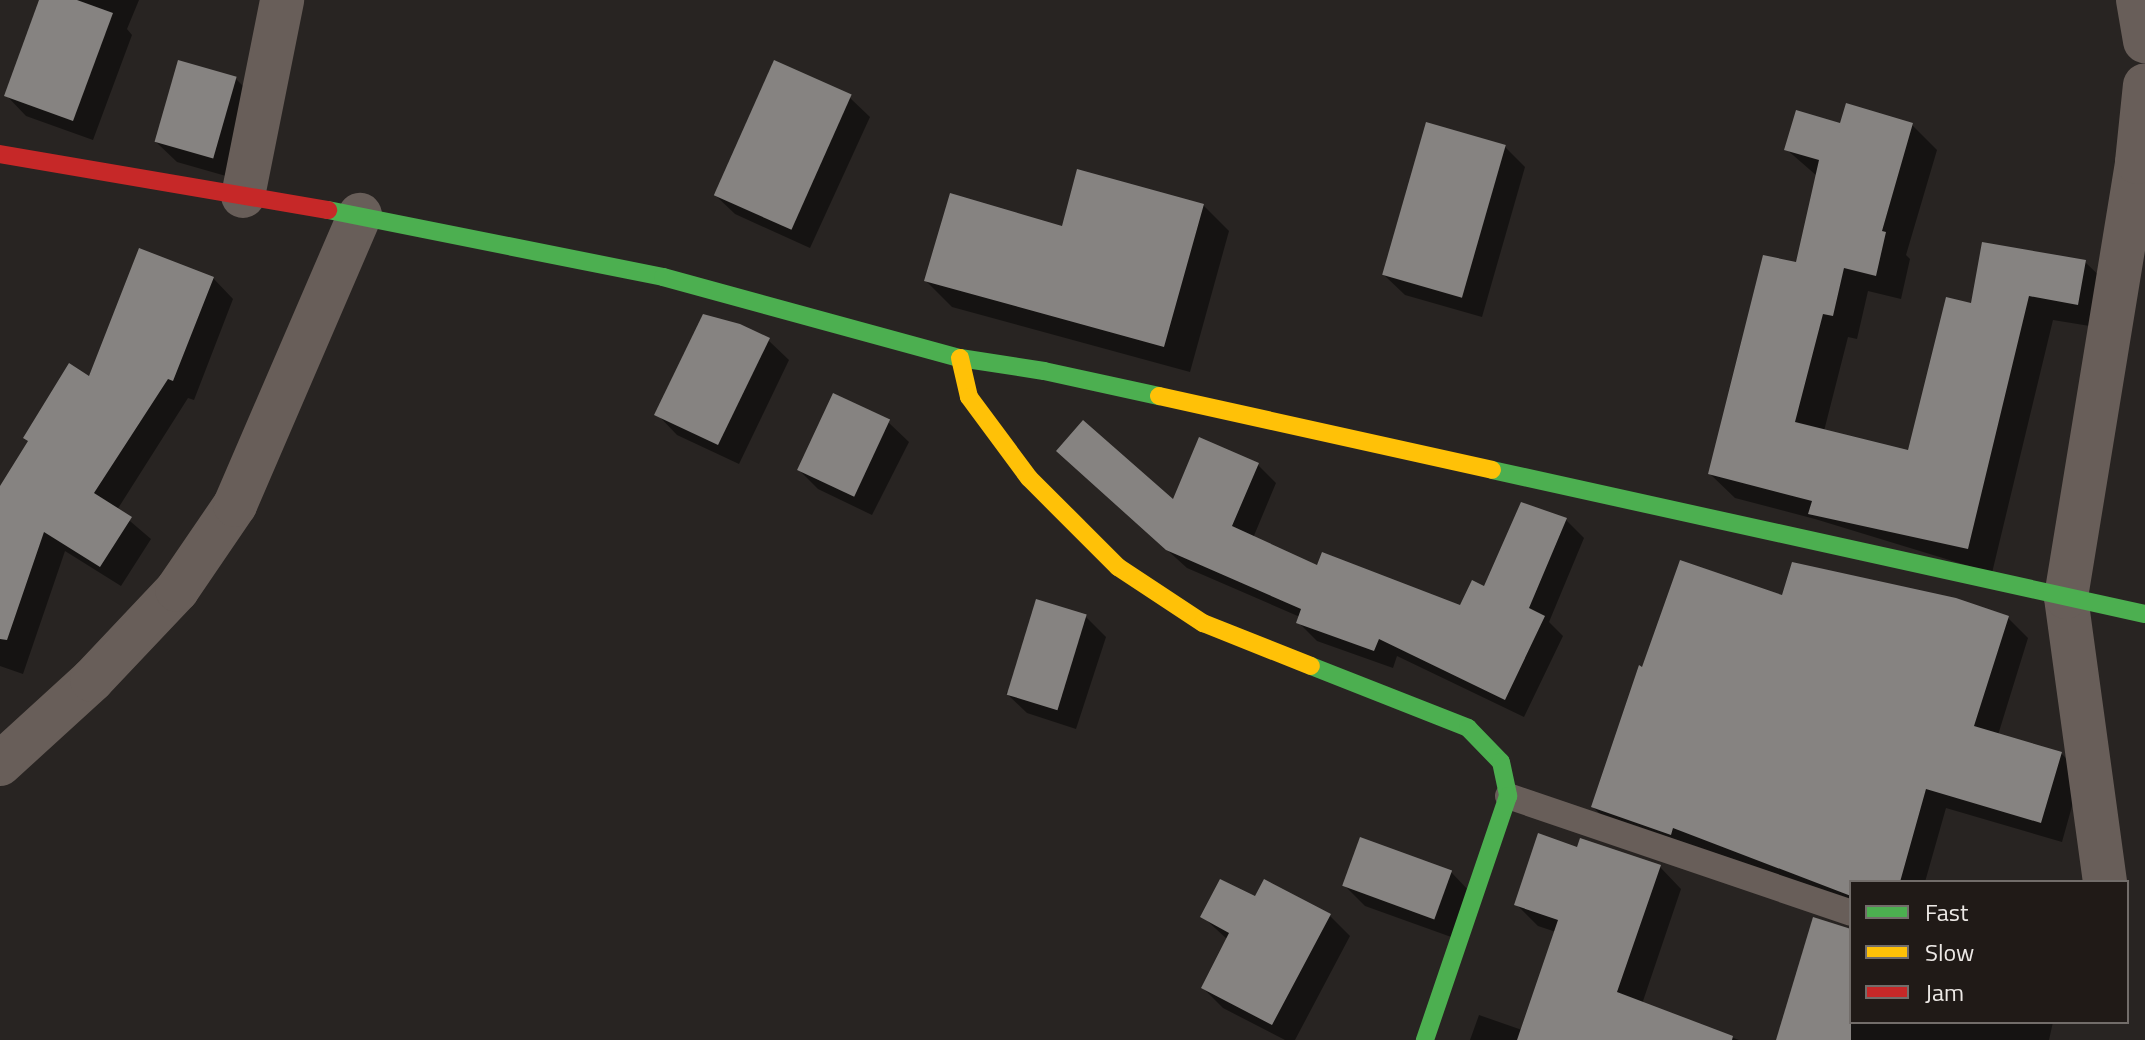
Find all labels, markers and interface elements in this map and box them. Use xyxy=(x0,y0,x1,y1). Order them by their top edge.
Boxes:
legend xyxy=(1849,880,2129,1024)
text: Fast xyxy=(1925,894,1968,930)
text: Slow xyxy=(1925,934,1974,970)
text: Jam xyxy=(1925,974,1964,1010)

